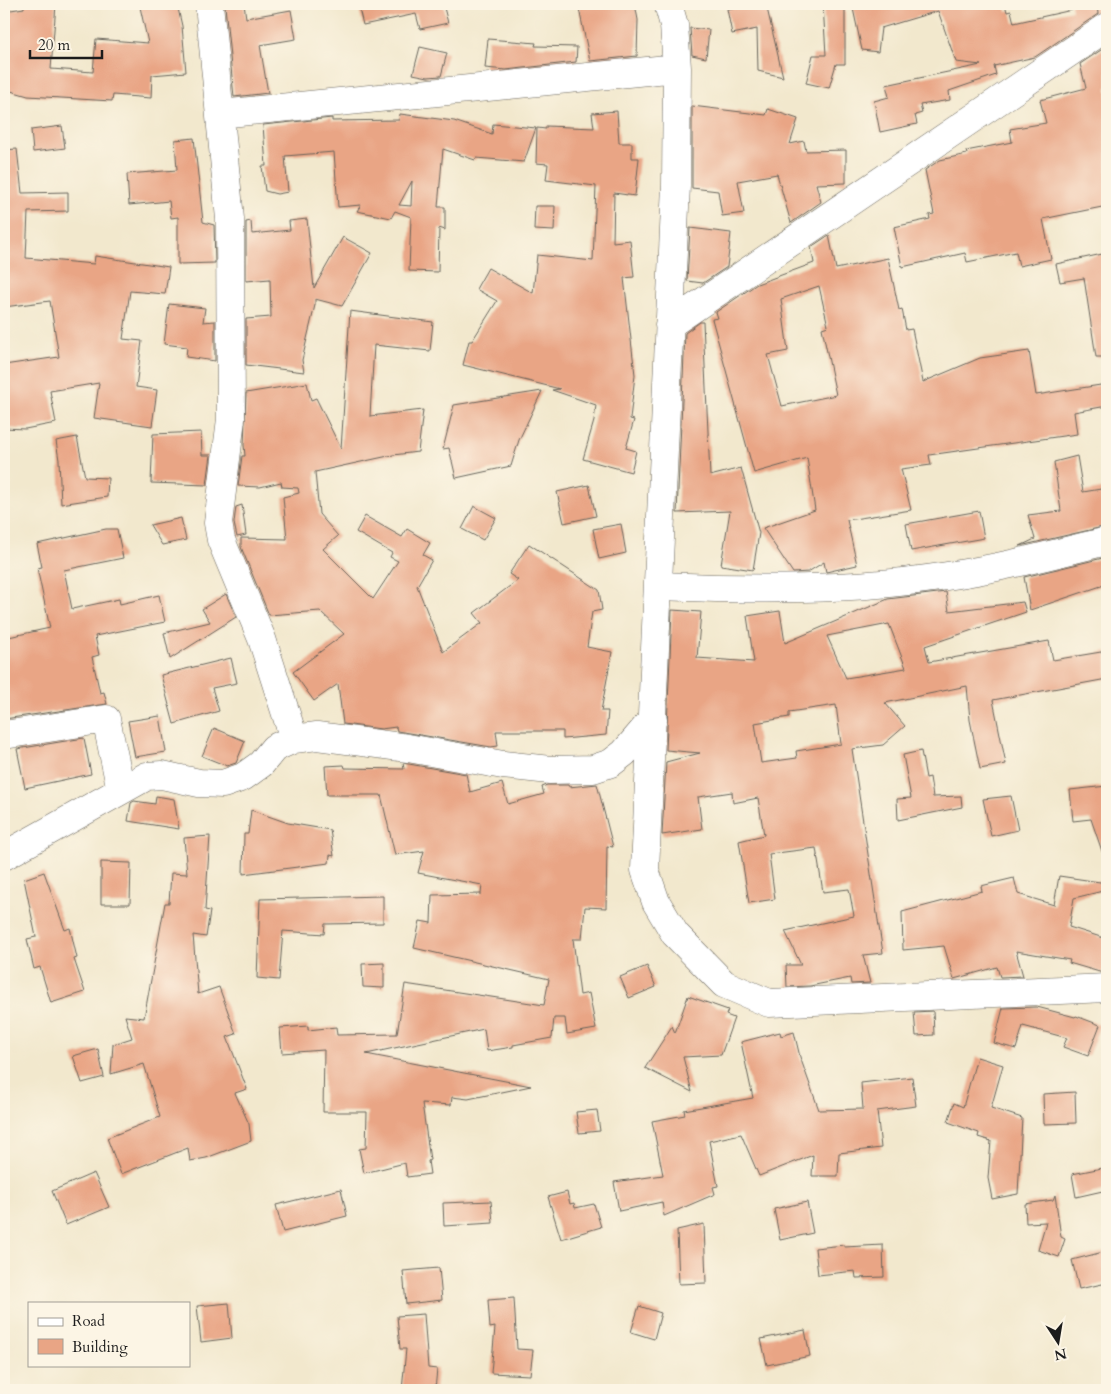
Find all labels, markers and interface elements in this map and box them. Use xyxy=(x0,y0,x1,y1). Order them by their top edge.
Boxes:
scale bar xyxy=(30,28,102,60)
text: 20 m xyxy=(38,35,70,55)
legend xyxy=(28,1302,190,1366)
text: Road xyxy=(72,1311,105,1331)
north arrow xyxy=(1034,1316,1084,1366)
text: Building xyxy=(72,1337,128,1357)
text: N xyxy=(1053,1344,1069,1365)

